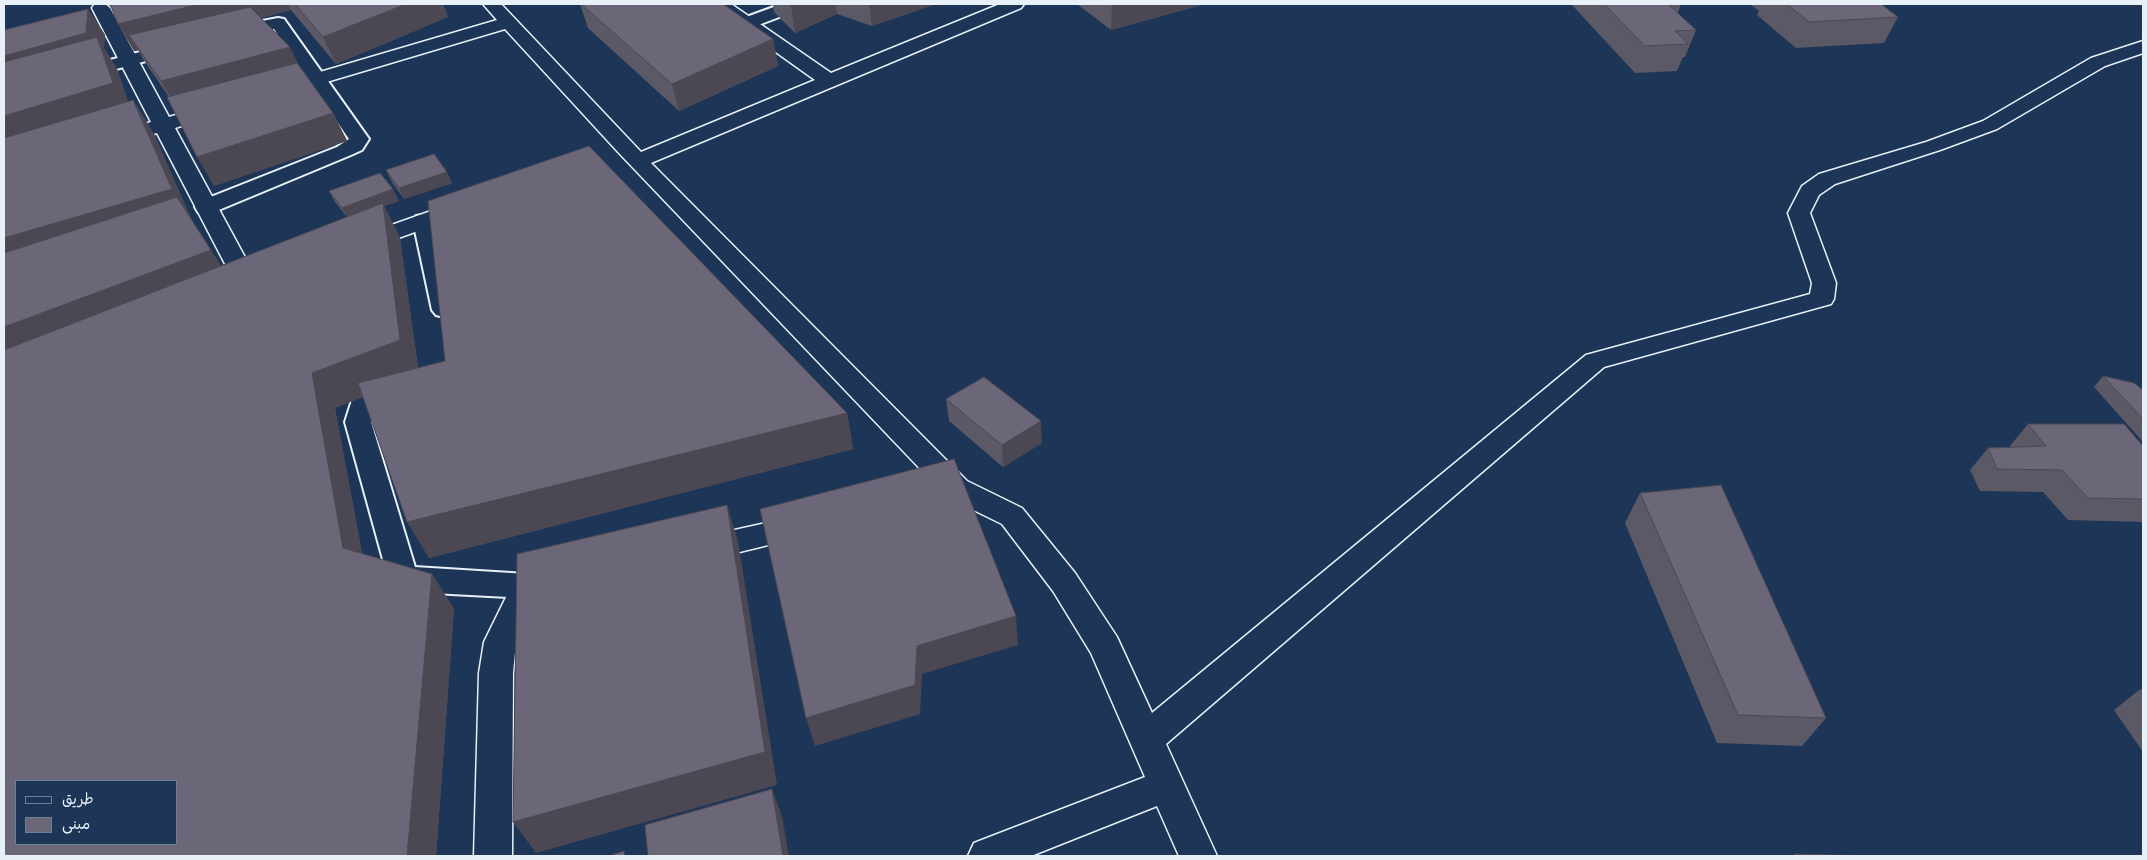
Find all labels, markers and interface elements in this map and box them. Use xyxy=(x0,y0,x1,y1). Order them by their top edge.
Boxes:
legend xyxy=(15,780,178,845)
text: طريق xyxy=(62,790,94,812)
text: مبنى xyxy=(62,815,90,837)

